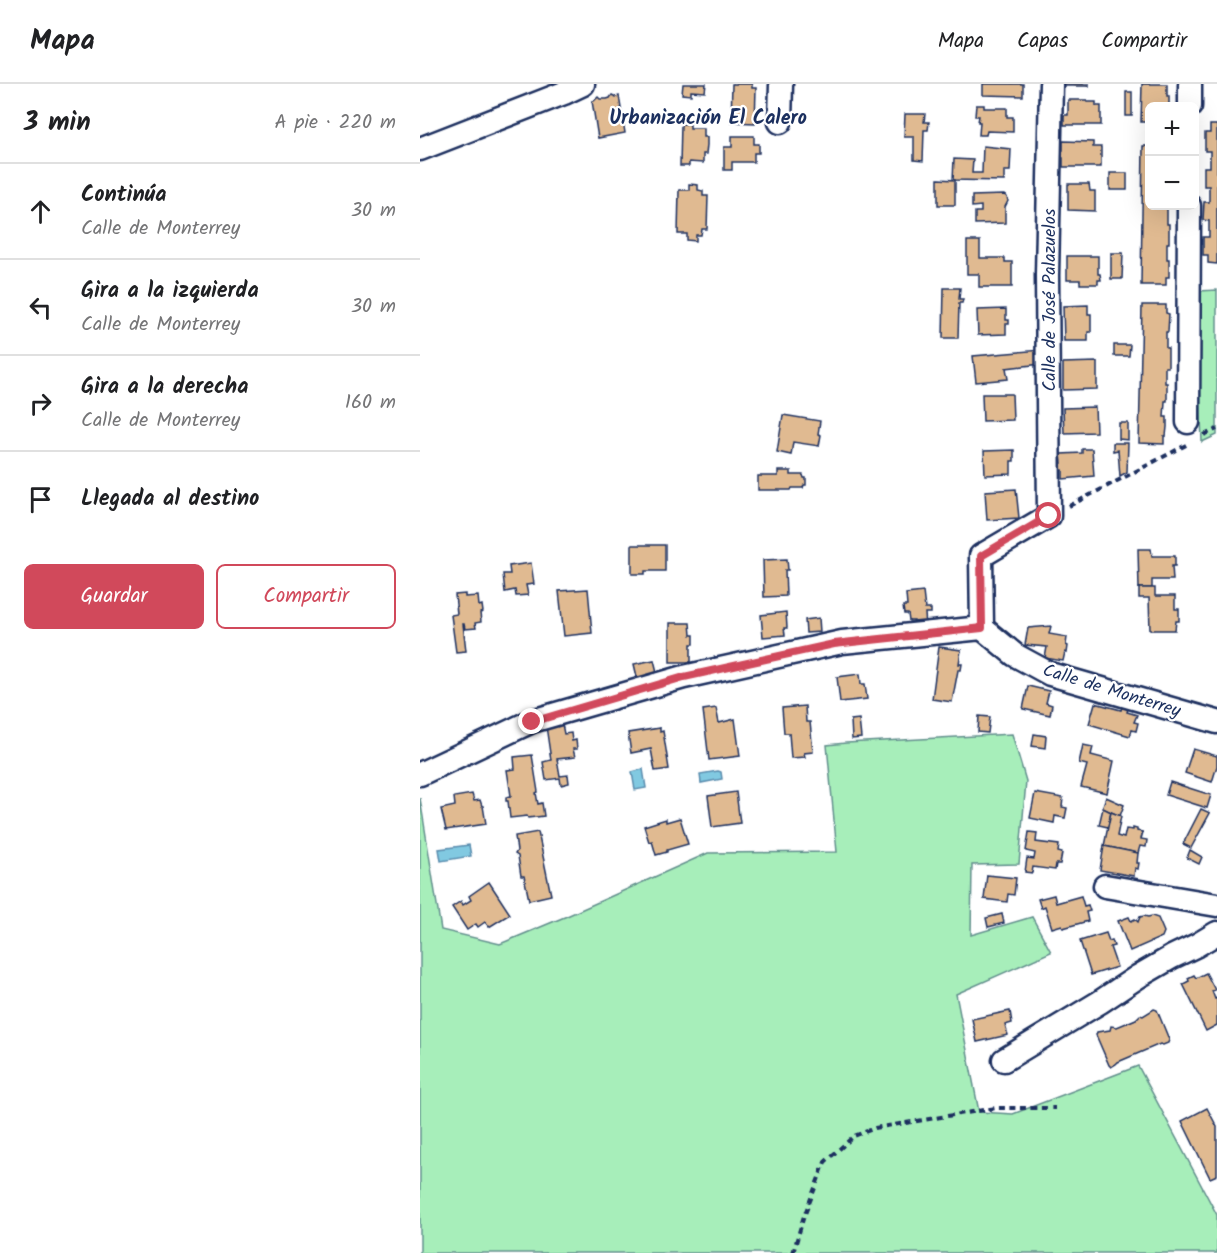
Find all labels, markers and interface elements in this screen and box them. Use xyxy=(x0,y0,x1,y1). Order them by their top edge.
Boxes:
text: Mapa xyxy=(30,19,95,64)
text: Mapa xyxy=(938,25,984,58)
text: Capas xyxy=(1017,25,1068,58)
text: Compartir xyxy=(1101,25,1187,58)
text: 3 min xyxy=(24,102,91,144)
map controls xyxy=(1145,102,1199,210)
button: + xyxy=(1145,102,1199,156)
district label: Urbanización El Calero xyxy=(609,103,807,135)
text: A pie · 220 m xyxy=(275,107,396,139)
button: − xyxy=(1145,156,1199,210)
text: Continúa xyxy=(81,178,166,213)
icon: ahead xyxy=(24,195,57,228)
text: 30 m xyxy=(351,195,396,227)
street label: Calle de José Palazuelos xyxy=(1036,208,1065,392)
text: Calle de Monterrey xyxy=(81,213,240,245)
text: Gira a la izquierda xyxy=(81,274,259,309)
icon: left xyxy=(24,291,57,324)
text: 30 m xyxy=(351,291,396,323)
text: Calle de Monterrey xyxy=(81,309,240,341)
text: Gira a la derecha xyxy=(81,370,248,405)
icon: right xyxy=(24,387,57,420)
text: 160 m xyxy=(345,387,396,419)
text: Calle de Monterrey xyxy=(81,405,240,437)
text: Llegada al destino xyxy=(81,482,259,517)
icon: arrive xyxy=(24,483,57,516)
route start xyxy=(1035,502,1061,528)
button: Guardar xyxy=(24,564,204,629)
button: Compartir xyxy=(216,564,396,629)
street label: Calle de Monterrey xyxy=(1039,657,1185,726)
route end xyxy=(518,708,544,734)

